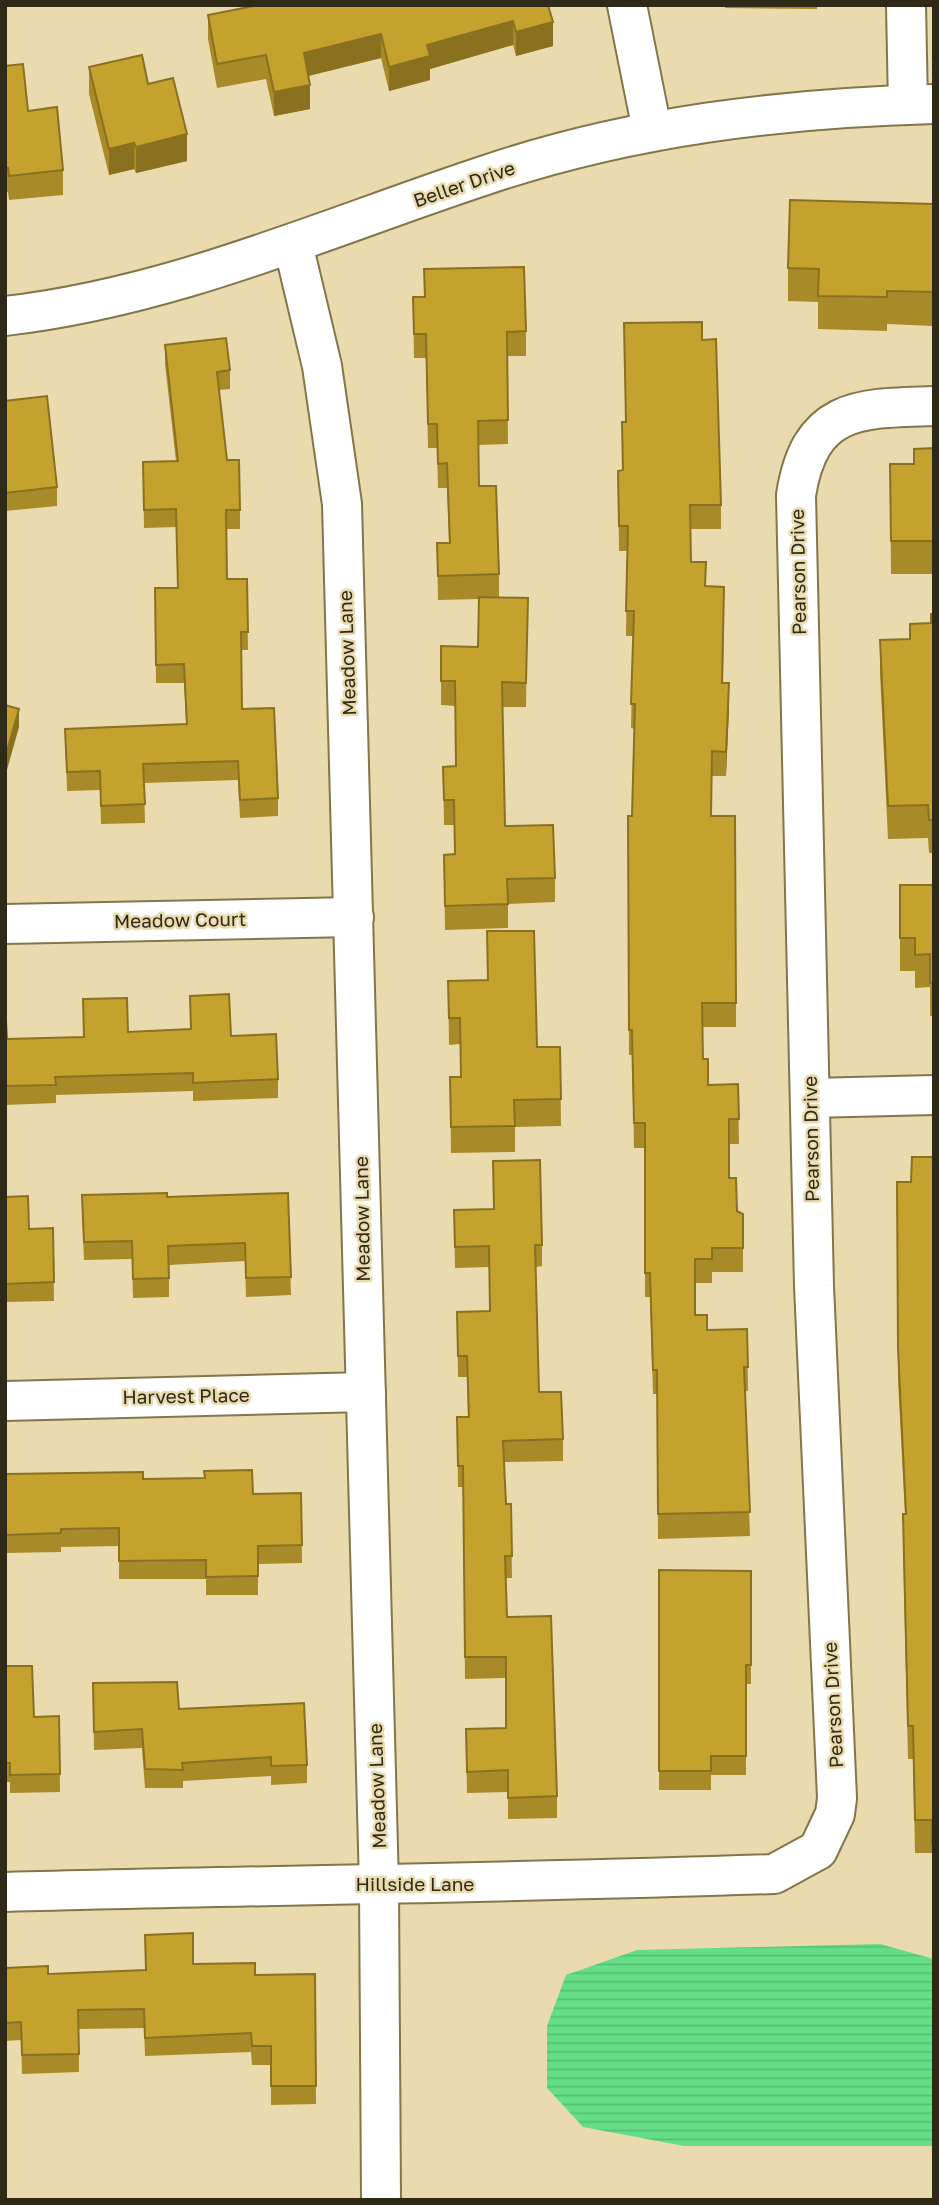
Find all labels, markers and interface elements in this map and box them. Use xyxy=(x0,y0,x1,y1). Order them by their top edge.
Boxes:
street label: Beller Drive xyxy=(410,155,518,212)
street label: Pearson Drive xyxy=(785,509,810,635)
street label: Meadow Lane xyxy=(333,590,360,716)
street label: Meadow Court xyxy=(114,907,246,932)
street label: Pearson Drive xyxy=(798,1076,823,1202)
street label: Meadow Lane xyxy=(349,1156,374,1282)
street label: Harvest Place xyxy=(122,1383,250,1408)
street label: Pearson Drive xyxy=(818,1641,847,1769)
street label: Meadow Lane xyxy=(363,1723,390,1849)
street label: Hillside Lane xyxy=(356,1872,474,1895)

